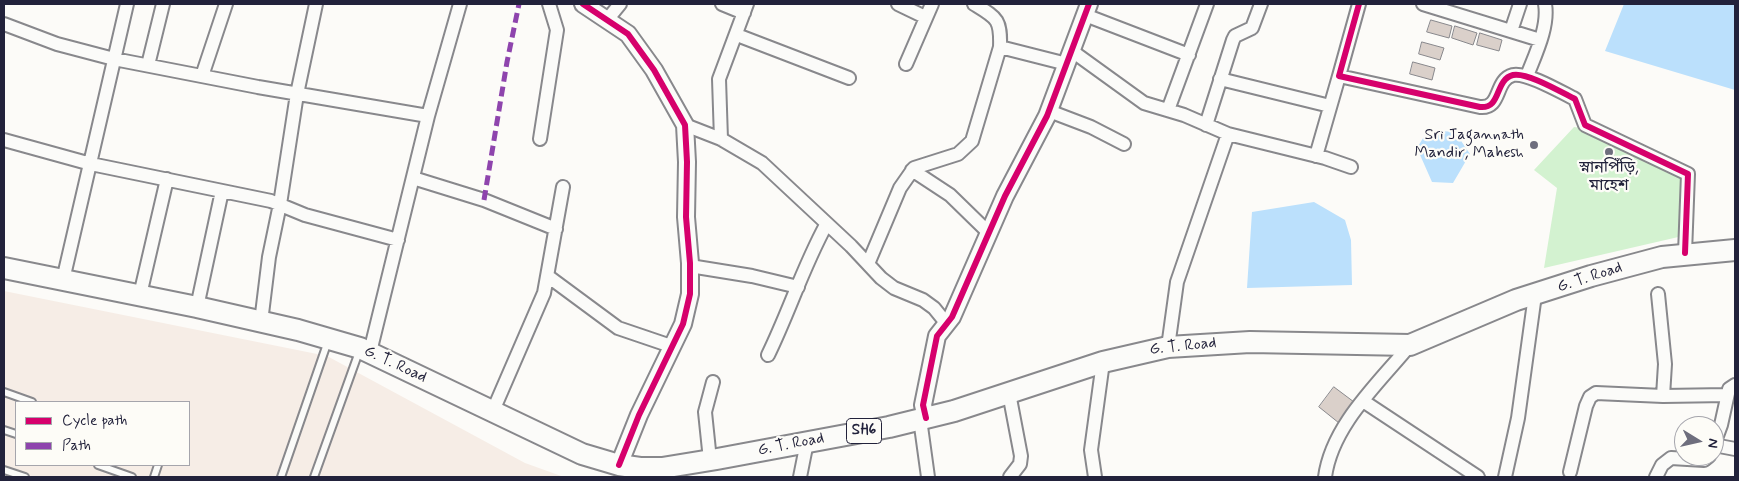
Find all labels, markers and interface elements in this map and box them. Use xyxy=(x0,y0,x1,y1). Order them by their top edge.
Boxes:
place label: Sri Jagannath Mandir, Mahesh xyxy=(1415,126,1524,164)
marker: Sri Jagannath Mandir, Mahesh xyxy=(1528,139,1540,151)
marker: স্নানপিঁড়ি, মাহেশ xyxy=(1603,146,1615,158)
place label: স্নানপিঁড়ি, মাহেশ xyxy=(1579,159,1639,197)
street label: G. T. Road xyxy=(1555,258,1625,298)
street label: G. T. Road xyxy=(1149,334,1217,360)
street label: G. T. Road xyxy=(361,342,429,388)
legend xyxy=(15,401,190,466)
text: Cycle path xyxy=(62,411,127,431)
north arrow xyxy=(1674,416,1724,466)
road number: SH6 xyxy=(846,418,882,444)
street label: G. T. Road xyxy=(756,429,826,461)
text: Path xyxy=(62,436,91,456)
text: N xyxy=(1703,437,1722,449)

